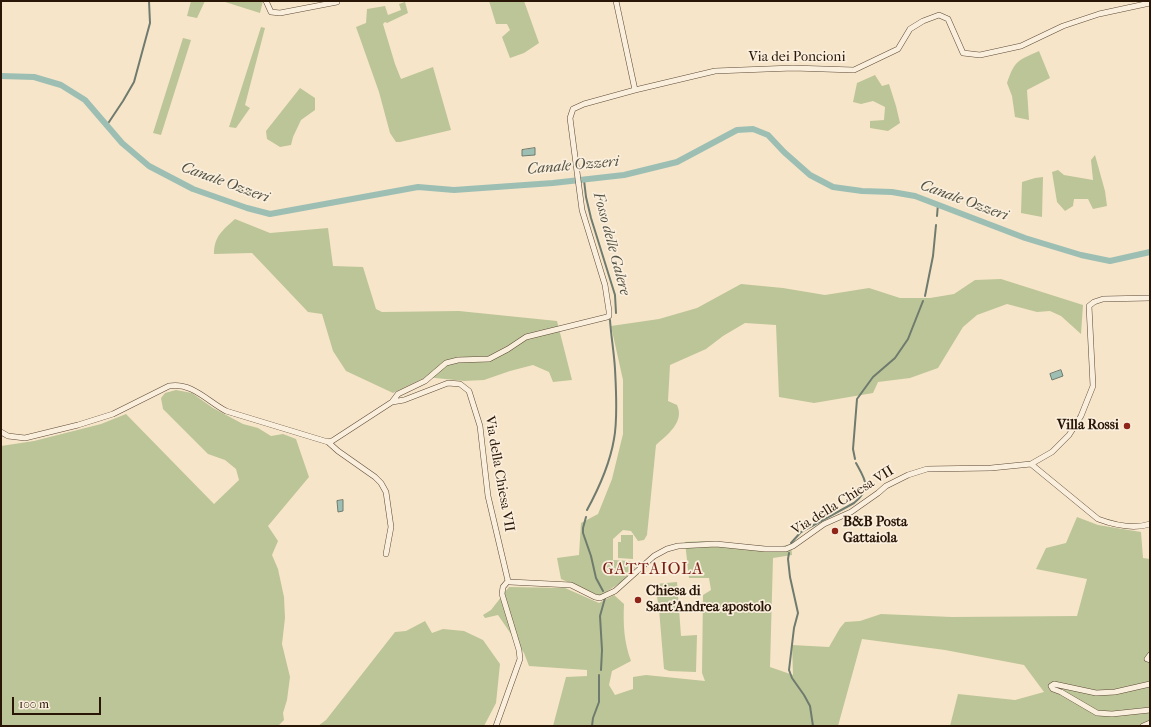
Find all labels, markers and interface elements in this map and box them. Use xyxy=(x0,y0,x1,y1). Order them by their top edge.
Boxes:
street label: Via dei Poncioni xyxy=(748,50,846,66)
water label: Canale Ozzeri xyxy=(526,153,620,179)
water label: Canale Ozzeri xyxy=(179,159,271,207)
water label: Canale Ozzeri xyxy=(918,177,1010,225)
water label: Fosso delle Galere xyxy=(589,191,633,297)
street label: Via della Chiesa VII xyxy=(481,415,517,533)
place label: Villa Rossi xyxy=(1057,418,1119,434)
marker: Villa Rossi xyxy=(1122,421,1132,431)
street label: Via della Chiesa VII xyxy=(789,463,897,539)
place label: B&B Posta Gattaiola xyxy=(843,515,908,548)
marker: B&B Posta Gattaiola xyxy=(830,526,840,536)
district label: GATTAIOLA xyxy=(602,560,704,580)
place label: Chiesa di Sant'Andrea apostolo xyxy=(646,584,771,616)
marker: Chiesa di Sant'Andrea apostolo xyxy=(633,595,643,605)
scale bar xyxy=(14,689,103,715)
text: 100 m xyxy=(19,697,49,711)

